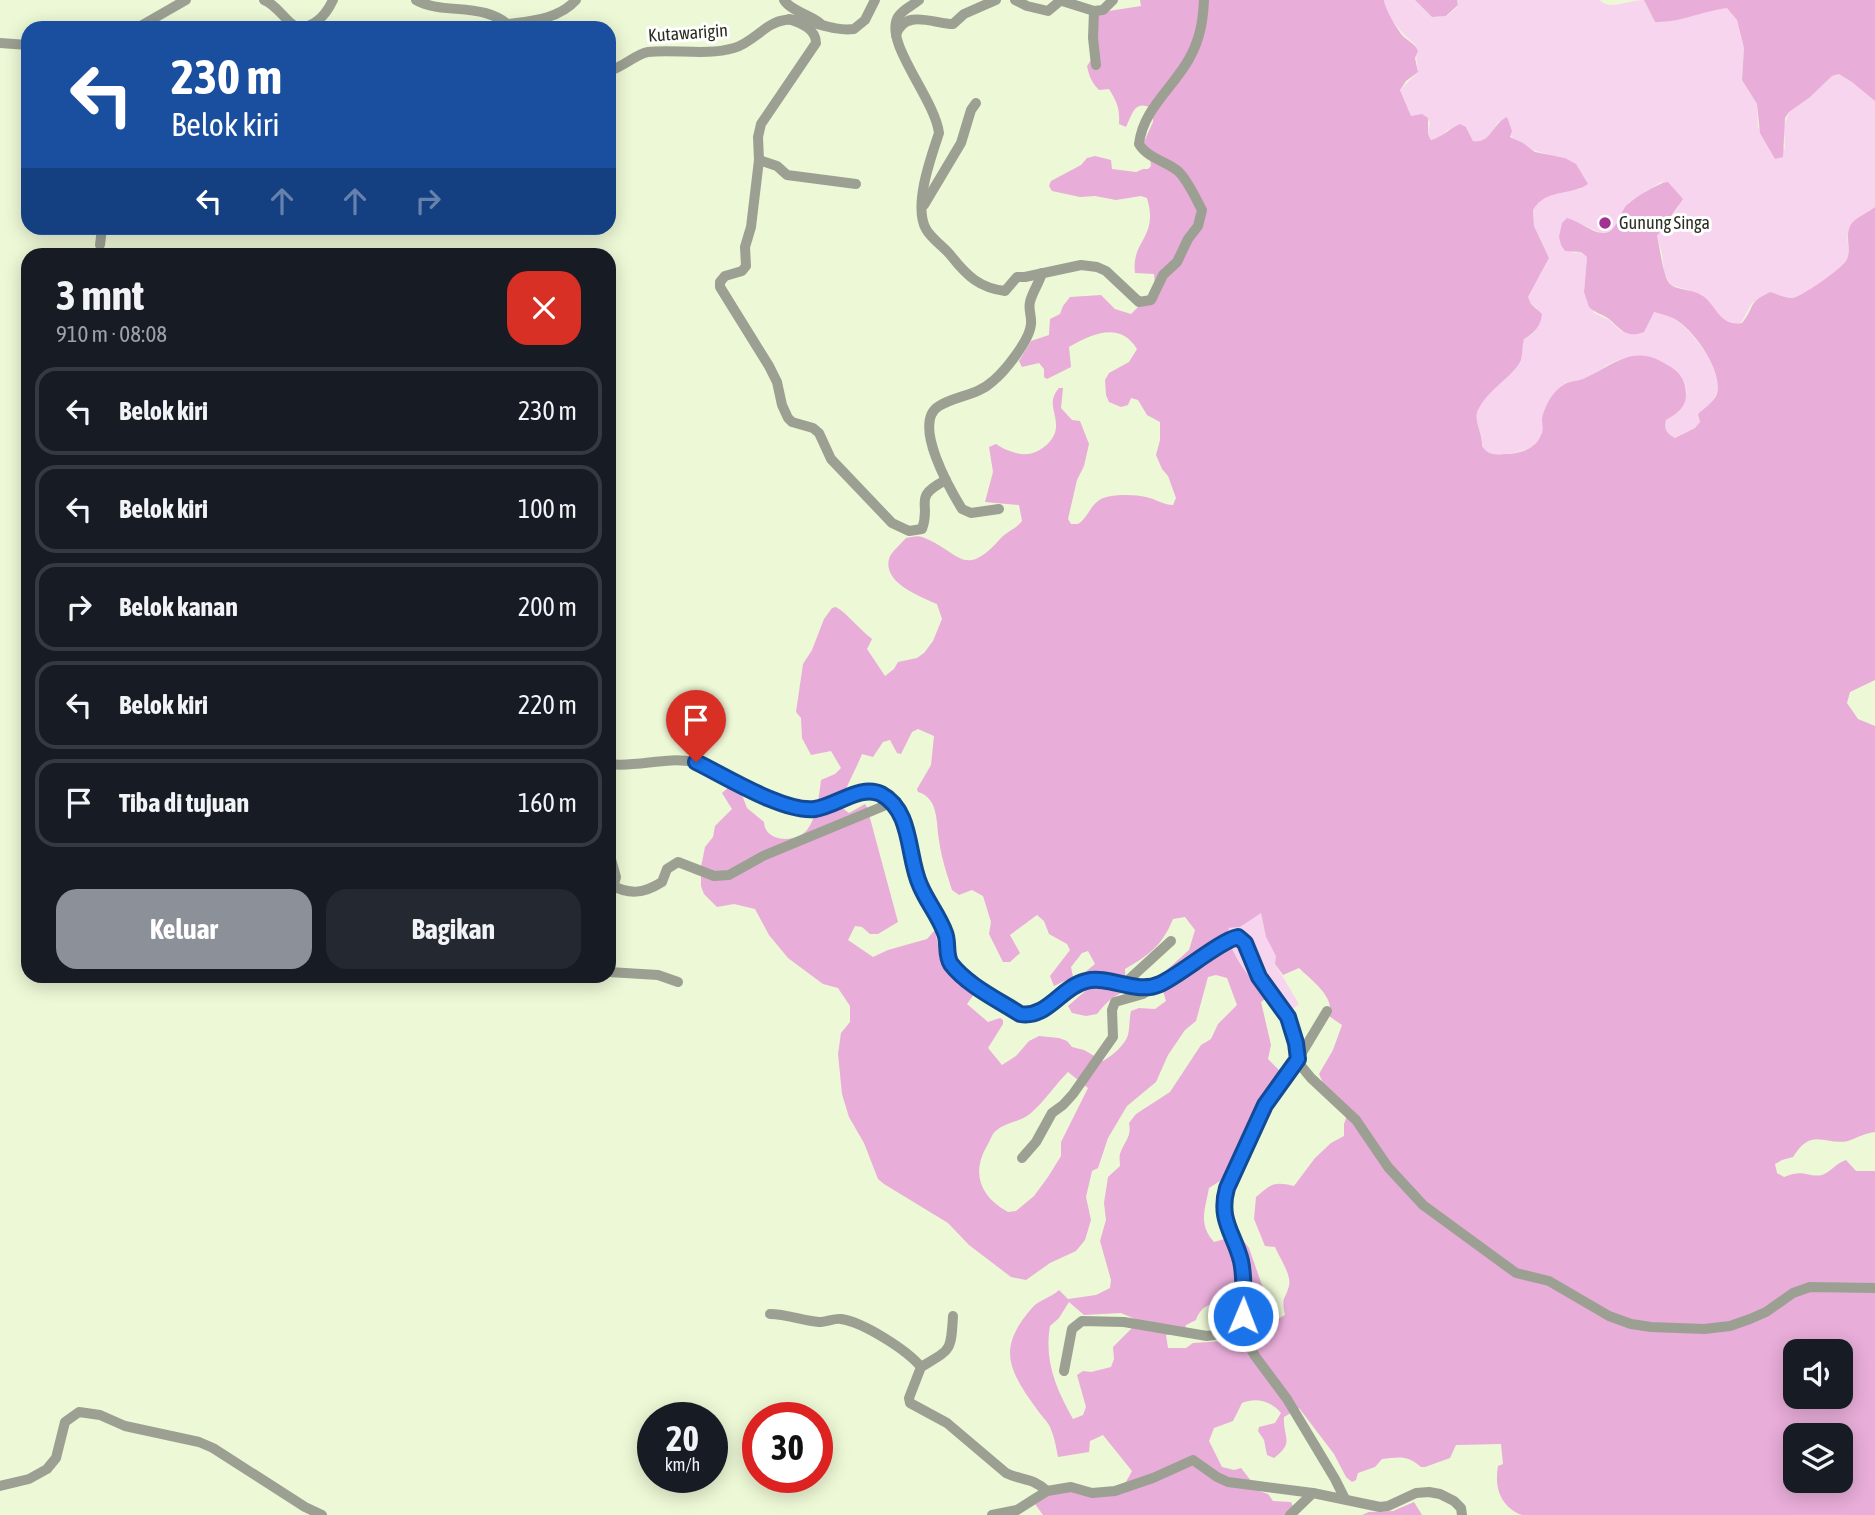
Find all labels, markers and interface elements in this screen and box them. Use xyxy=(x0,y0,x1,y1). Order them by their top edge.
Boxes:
street label: Kutawarigin xyxy=(647,19,729,46)
text: 230 m xyxy=(171,48,282,104)
icon: left xyxy=(56,49,147,140)
text: Belok kiri xyxy=(171,106,280,143)
icon: left xyxy=(190,182,228,220)
icon: ahead xyxy=(263,182,301,220)
icon: ahead xyxy=(336,182,374,220)
icon: right xyxy=(409,182,447,220)
place label: Gunung Singa xyxy=(1619,212,1710,233)
marker: Gunung Singa xyxy=(1597,215,1613,231)
text: 3 mnt xyxy=(56,271,144,319)
button: close xyxy=(507,271,581,345)
text: 910 m · 08:08 xyxy=(56,321,167,347)
icon: left xyxy=(60,392,98,430)
text: Belok kiri xyxy=(119,396,208,426)
text: 230 m xyxy=(518,396,577,426)
icon: left xyxy=(60,490,98,528)
text: Belok kiri xyxy=(119,494,208,524)
text: 100 m xyxy=(518,494,577,524)
icon: right xyxy=(60,588,98,626)
text: Belok kanan xyxy=(119,592,238,622)
text: 200 m xyxy=(518,592,577,622)
icon: left xyxy=(60,686,98,724)
text: Belok kiri xyxy=(119,690,208,720)
text: 220 m xyxy=(518,690,577,720)
pin xyxy=(666,690,726,762)
icon: arrive xyxy=(677,701,715,739)
icon: arrive xyxy=(60,784,98,822)
text: Tiba di tujuan xyxy=(119,788,249,818)
text: 160 m xyxy=(518,788,577,818)
button: Keluar xyxy=(56,889,312,969)
button: Bagikan xyxy=(326,889,581,969)
position arrow xyxy=(1206,1279,1280,1353)
map controls xyxy=(1783,1339,1853,1493)
button: sound xyxy=(1783,1339,1853,1409)
speed limit sign: 30 xyxy=(742,1402,833,1493)
text: 20 xyxy=(666,1418,699,1458)
button: layers xyxy=(1783,1423,1853,1493)
text: km/h xyxy=(665,1454,700,1475)

